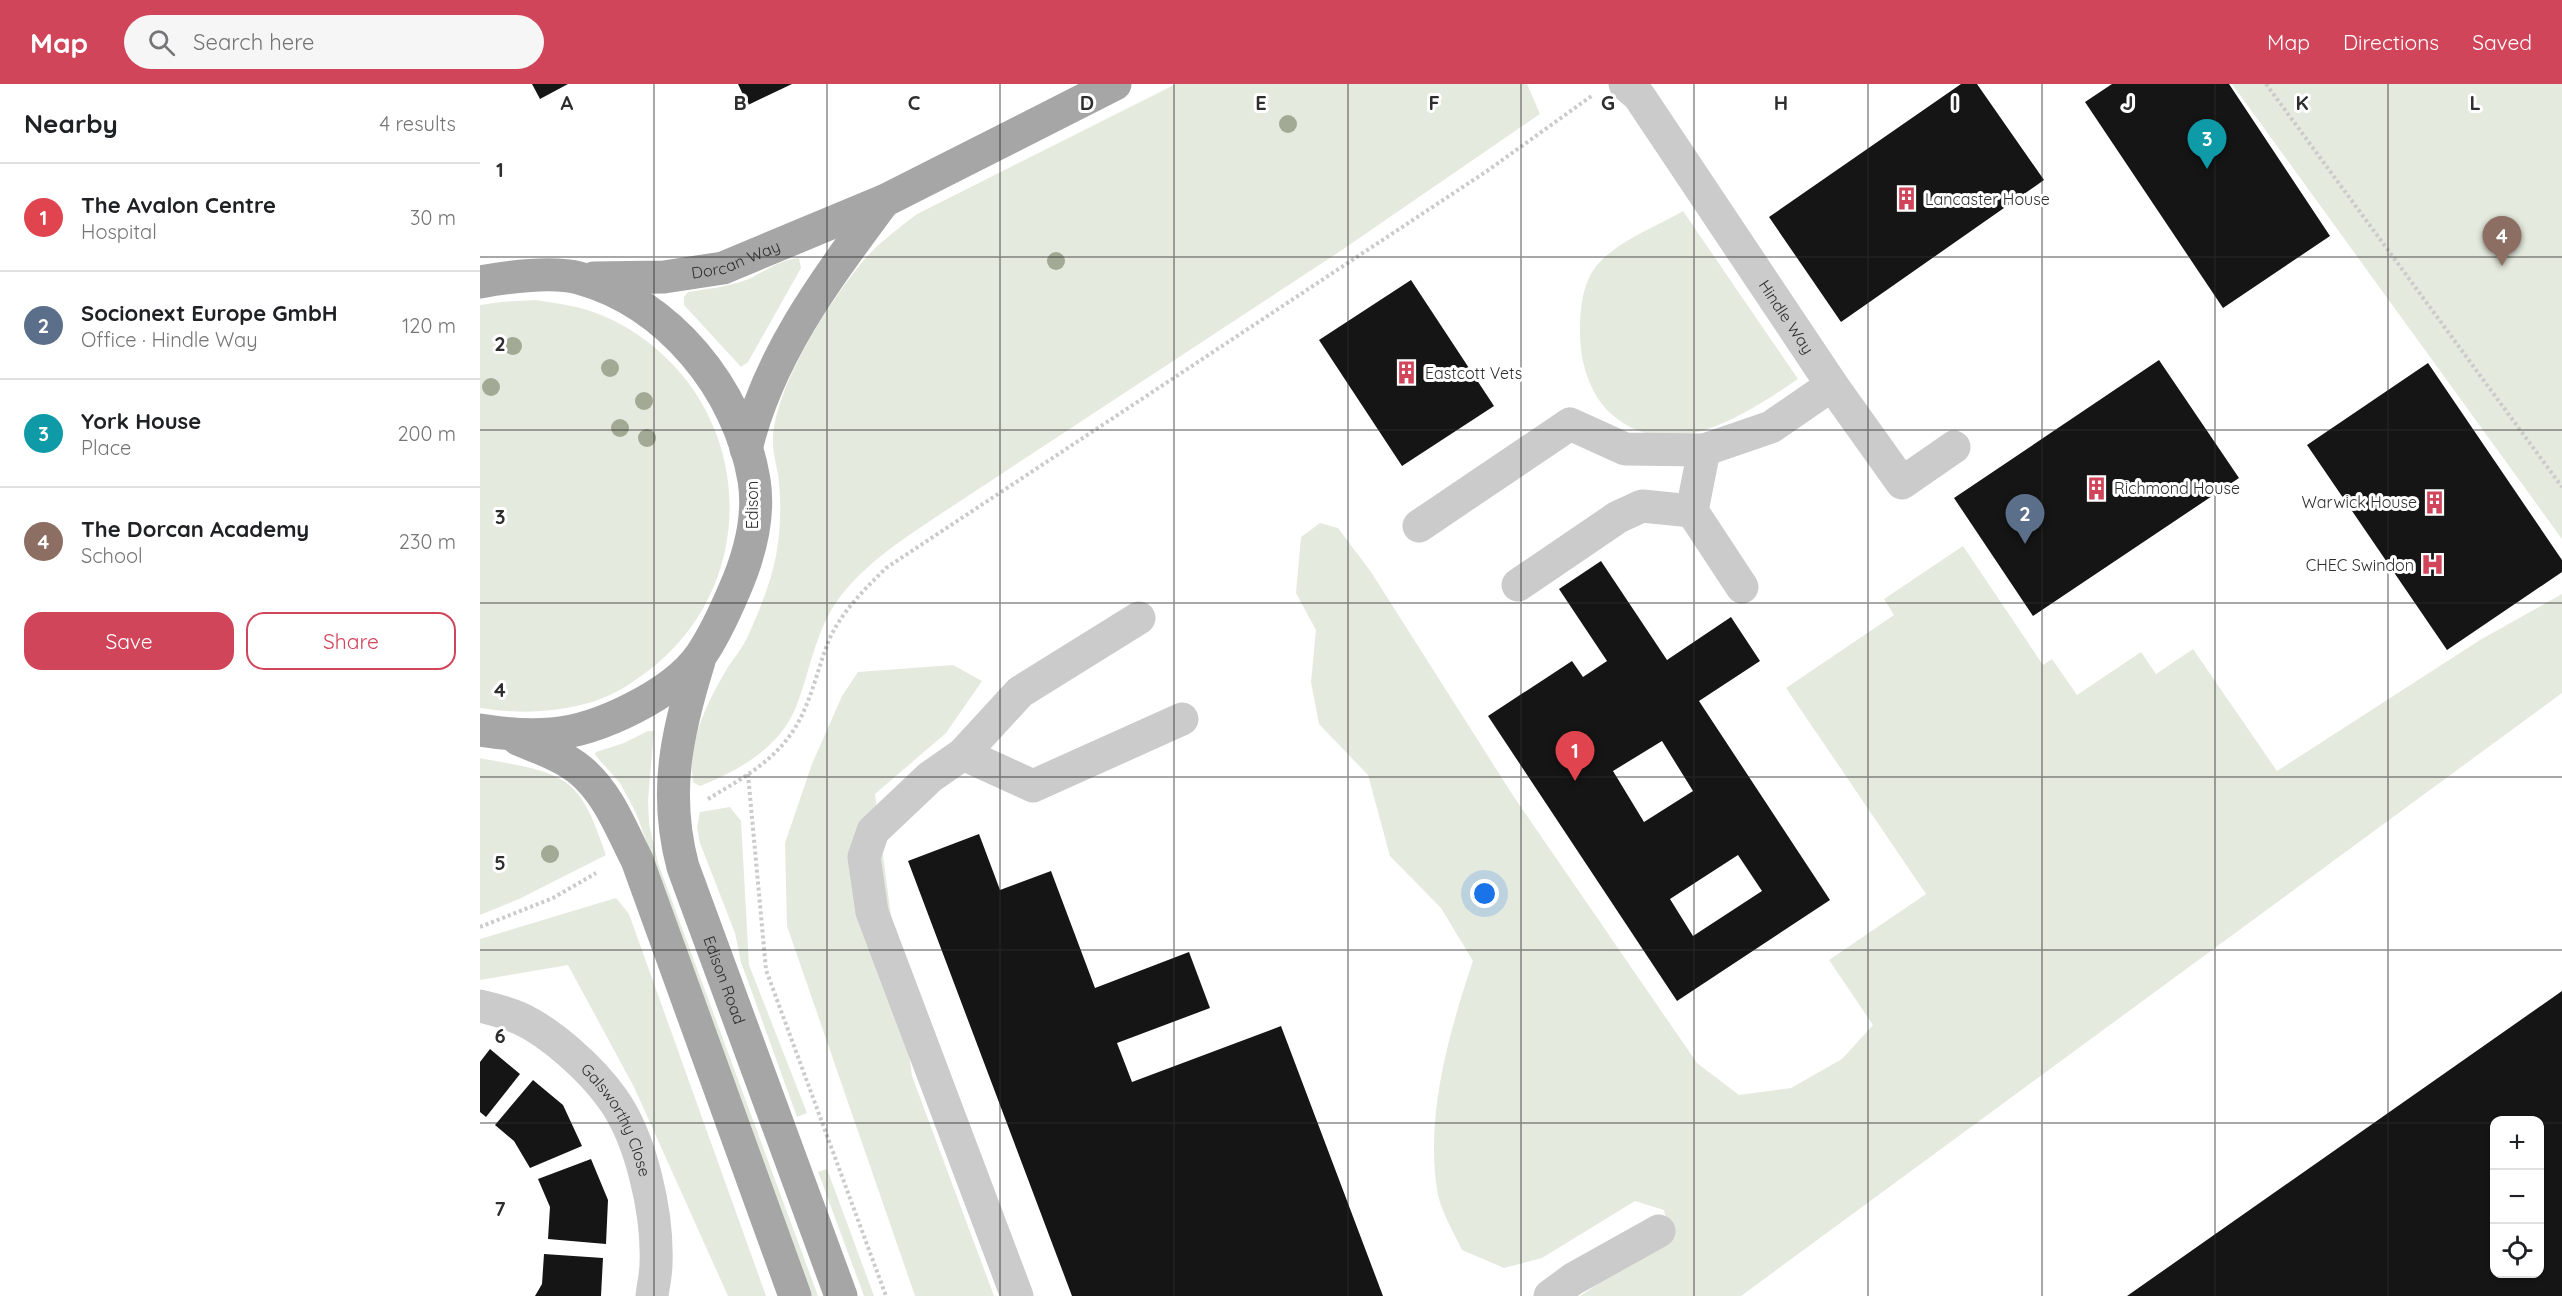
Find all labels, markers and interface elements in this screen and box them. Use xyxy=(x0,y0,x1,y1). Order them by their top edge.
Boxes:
search box xyxy=(124,15,544,69)
text: Map xyxy=(30,25,88,60)
icon: search xyxy=(145,26,178,59)
text: Search here xyxy=(193,28,315,56)
text: Map xyxy=(2267,29,2310,55)
text: Directions xyxy=(2343,29,2439,55)
text: Saved xyxy=(2472,29,2532,55)
text: A xyxy=(561,90,574,115)
text: B xyxy=(733,90,747,115)
text: C xyxy=(908,90,921,115)
text: D xyxy=(1080,90,1094,115)
text: E xyxy=(1255,90,1267,115)
text: F xyxy=(1428,90,1440,115)
text: G xyxy=(1601,90,1615,115)
text: H xyxy=(1774,90,1788,115)
text: I xyxy=(1952,90,1958,115)
text: J xyxy=(2122,90,2134,115)
text: K xyxy=(2295,90,2309,115)
text: L xyxy=(2469,90,2481,115)
text: Nearby xyxy=(24,107,118,140)
text: 4 results xyxy=(380,111,456,136)
pin: 3 xyxy=(2188,120,2226,169)
text: 1 xyxy=(496,157,504,182)
building icon: Lancaster House xyxy=(1894,186,1920,212)
place label: Lancaster House xyxy=(1925,189,2050,209)
text: The Avalon Centre xyxy=(81,191,276,219)
text: 1 xyxy=(40,205,47,230)
text: 30 m xyxy=(410,205,456,230)
pin: 4 xyxy=(2482,216,2522,266)
text: Hospital xyxy=(81,219,157,244)
street label: Dorcan Way xyxy=(690,235,783,283)
street label: Hindle Way xyxy=(1755,276,1818,358)
text: Socionext Europe GmbH xyxy=(81,299,338,327)
text: 2 xyxy=(38,313,49,338)
text: 120 m xyxy=(402,313,456,338)
text: Office · Hindle Way xyxy=(81,327,258,352)
text: 2 xyxy=(494,331,506,356)
building icon: Eastcott Vets xyxy=(1394,360,1420,386)
place label: Eastcott Vets xyxy=(1425,363,1522,383)
text: York House xyxy=(81,407,201,435)
text: 3 xyxy=(38,421,49,446)
text: 200 m xyxy=(397,421,456,446)
text: Place xyxy=(81,435,131,460)
building icon: Richmond House xyxy=(2083,475,2109,501)
place label: Richmond House xyxy=(2114,478,2240,498)
street label: Edison xyxy=(742,481,762,529)
building icon: Warwick House xyxy=(2422,489,2448,515)
place label: Warwick House xyxy=(2302,492,2417,512)
pin: 2 xyxy=(2006,494,2044,544)
text: 3 xyxy=(495,504,505,529)
text: The Dorcan Academy xyxy=(81,515,309,543)
text: 4 xyxy=(38,529,49,554)
text: 230 m xyxy=(399,529,456,554)
text: School xyxy=(81,543,143,568)
hospital icon: CHEC Swindon xyxy=(2419,552,2445,578)
place label: CHEC Swindon xyxy=(2306,555,2414,575)
button: Save xyxy=(24,612,234,670)
button: Share xyxy=(246,612,456,670)
text: 4 xyxy=(494,677,506,702)
pin: 1 xyxy=(1556,732,1594,781)
text: 5 xyxy=(494,850,506,875)
your location xyxy=(1470,879,1499,908)
street label: Edison Road xyxy=(699,933,750,1027)
text: 6 xyxy=(494,1023,506,1048)
street label: Galsworthy Close xyxy=(577,1059,655,1179)
map controls xyxy=(2490,1116,2544,1278)
button: + xyxy=(2490,1116,2544,1170)
button: − xyxy=(2490,1170,2544,1224)
text: 7 xyxy=(495,1196,506,1221)
button: locate xyxy=(2490,1224,2544,1278)

